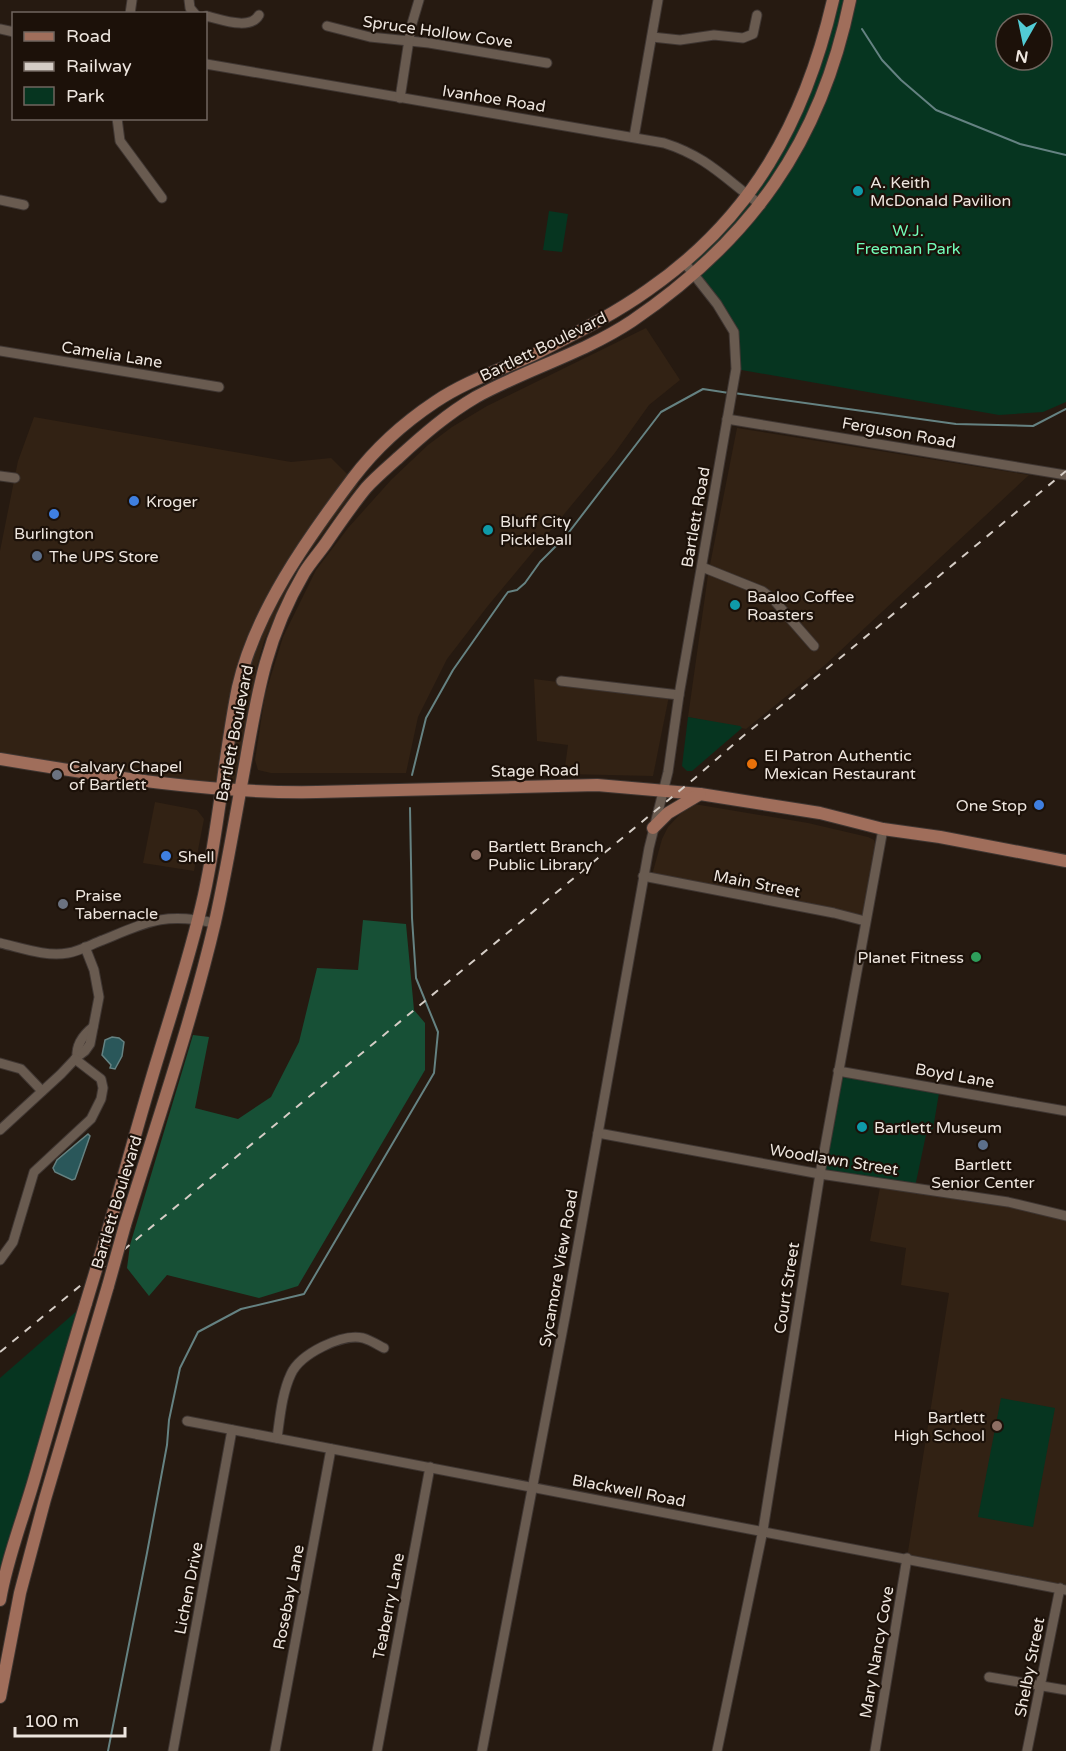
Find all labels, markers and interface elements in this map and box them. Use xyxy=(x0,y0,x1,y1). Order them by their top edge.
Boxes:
legend xyxy=(12,12,207,120)
street label: Spruce Hollow Cove xyxy=(362,12,514,52)
north arrow xyxy=(994,12,1054,72)
text: Road xyxy=(66,25,111,47)
text: N xyxy=(1014,45,1030,67)
text: Railway xyxy=(66,55,132,77)
street label: Ivanhoe Road xyxy=(441,81,547,117)
text: Park xyxy=(66,85,105,107)
place label: A. Keith McDonald Pavilion xyxy=(870,173,1011,211)
marker: A. Keith McDonald Pavilion xyxy=(851,184,865,198)
park label: W.J. Freeman Park xyxy=(855,221,961,259)
street label: Bartlett Boulevard xyxy=(477,308,610,386)
street label: Camelia Lane xyxy=(60,337,164,373)
street label: Ferguson Road xyxy=(840,413,957,453)
street label: Bartlett Road xyxy=(677,465,715,569)
place label: Kroger xyxy=(146,492,198,512)
marker: Kroger xyxy=(127,494,141,508)
marker: Burlington xyxy=(47,507,61,521)
place label: Bluff City Pickleball xyxy=(500,512,572,550)
marker: Bluff City Pickleball xyxy=(481,523,495,537)
place label: Burlington xyxy=(14,524,94,544)
place label: The UPS Store xyxy=(49,547,159,567)
marker: The UPS Store xyxy=(30,549,44,563)
place label: Baaloo Coffee Roasters xyxy=(747,587,854,625)
marker: Baaloo Coffee Roasters xyxy=(728,598,742,612)
street label: Bartlett Boulevard xyxy=(212,663,258,803)
place label: El Patron Authentic Mexican Restaurant xyxy=(764,746,916,784)
place label: Calvary Chapel of Bartlett xyxy=(69,757,182,795)
marker: El Patron Authentic Mexican Restaurant xyxy=(745,757,759,771)
street label: Stage Road xyxy=(491,760,579,782)
marker: Calvary Chapel of Bartlett xyxy=(50,768,64,782)
place label: One Stop xyxy=(956,796,1027,816)
marker: One Stop xyxy=(1032,798,1046,812)
place label: Bartlett Branch Public Library xyxy=(488,837,604,875)
place label: Shell xyxy=(178,847,215,867)
marker: Bartlett Branch Public Library xyxy=(469,848,483,862)
marker: Shell xyxy=(159,849,173,863)
street label: Main Street xyxy=(712,866,802,902)
place label: Praise Tabernacle xyxy=(75,886,158,924)
marker: Praise Tabernacle xyxy=(56,897,70,911)
place label: Planet Fitness xyxy=(857,948,964,968)
marker: Planet Fitness xyxy=(969,950,983,964)
street label: Boyd Lane xyxy=(914,1059,996,1093)
place label: Bartlett Museum xyxy=(874,1118,1002,1138)
marker: Bartlett Museum xyxy=(855,1120,869,1134)
street label: Bartlett Boulevard xyxy=(87,1133,147,1271)
marker: Bartlett Senior Center xyxy=(976,1138,990,1152)
street label: Woodlawn Street xyxy=(768,1140,900,1180)
place label: Bartlett Senior Center xyxy=(931,1155,1036,1193)
street label: Sycamore View Road xyxy=(535,1188,583,1349)
street label: Court Street xyxy=(770,1241,804,1335)
place label: Bartlett High School xyxy=(894,1408,985,1446)
marker: Bartlett High School xyxy=(990,1419,1004,1433)
street label: Blackwell Road xyxy=(570,1470,687,1512)
street label: Lichen Drive xyxy=(170,1540,208,1636)
street label: Rosebay Lane xyxy=(269,1543,309,1651)
street label: Teaberry Lane xyxy=(369,1551,409,1661)
street label: Mary Nancy Cove xyxy=(855,1584,898,1720)
street label: Shelby Street xyxy=(1011,1616,1049,1719)
scale bar xyxy=(15,1700,124,1738)
text: 100 m xyxy=(24,1710,79,1732)

